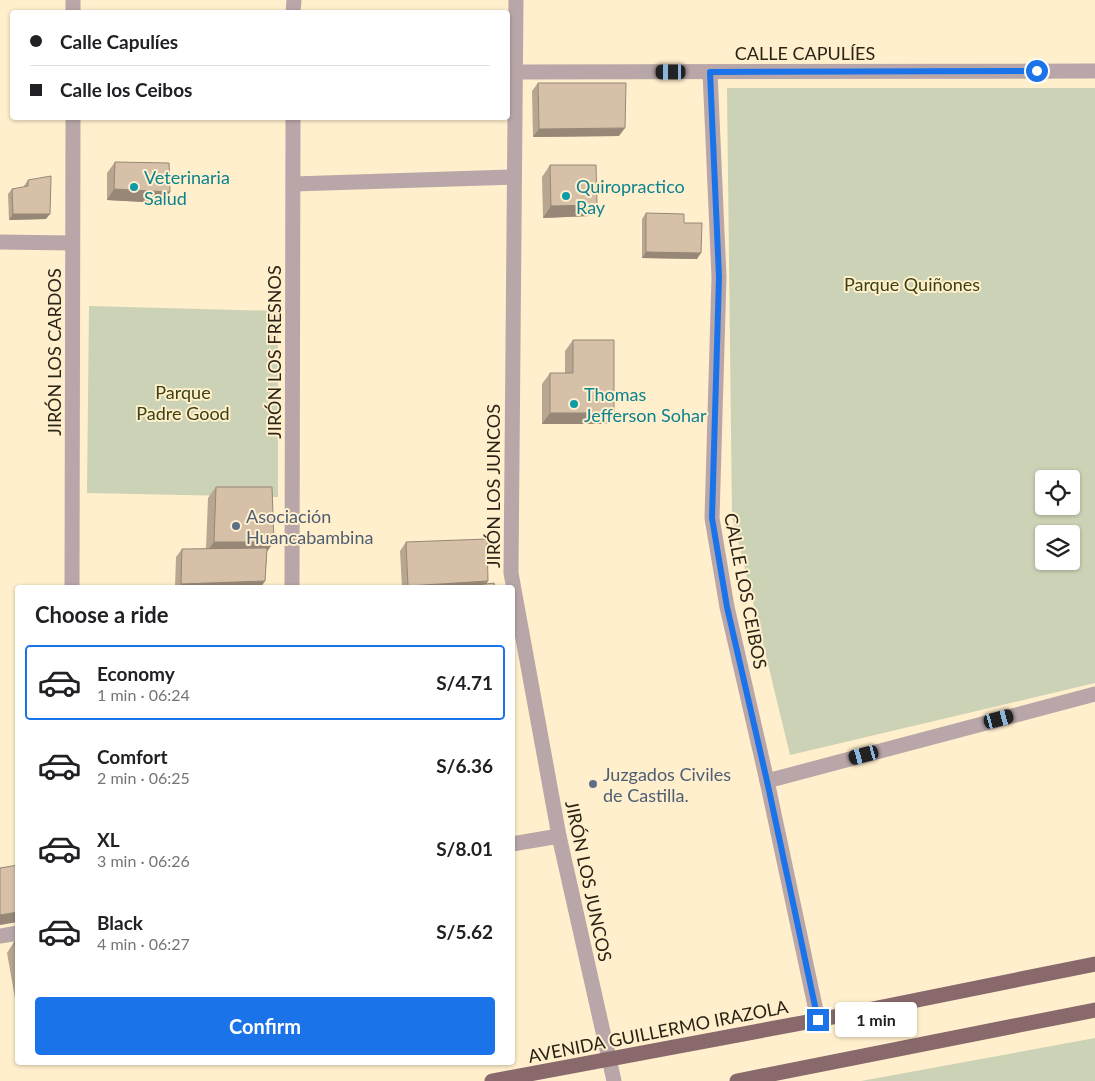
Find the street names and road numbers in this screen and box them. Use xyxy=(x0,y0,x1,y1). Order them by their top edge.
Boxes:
street label: CALLE CAPULÍES xyxy=(735,42,875,64)
street label: JIRÓN LOS FRESNOS xyxy=(263,265,285,439)
street label: JIRÓN LOS CARDOS xyxy=(43,268,65,436)
street label: JIRÓN LOS JUNCOS xyxy=(482,404,504,568)
street label: CALLE LOS CEIBOS xyxy=(720,511,772,671)
street label: JIRÓN LOS JUNCOS xyxy=(561,799,617,963)
street label: AVENIDA GUILLERMO IRAZOLA xyxy=(526,995,791,1067)

